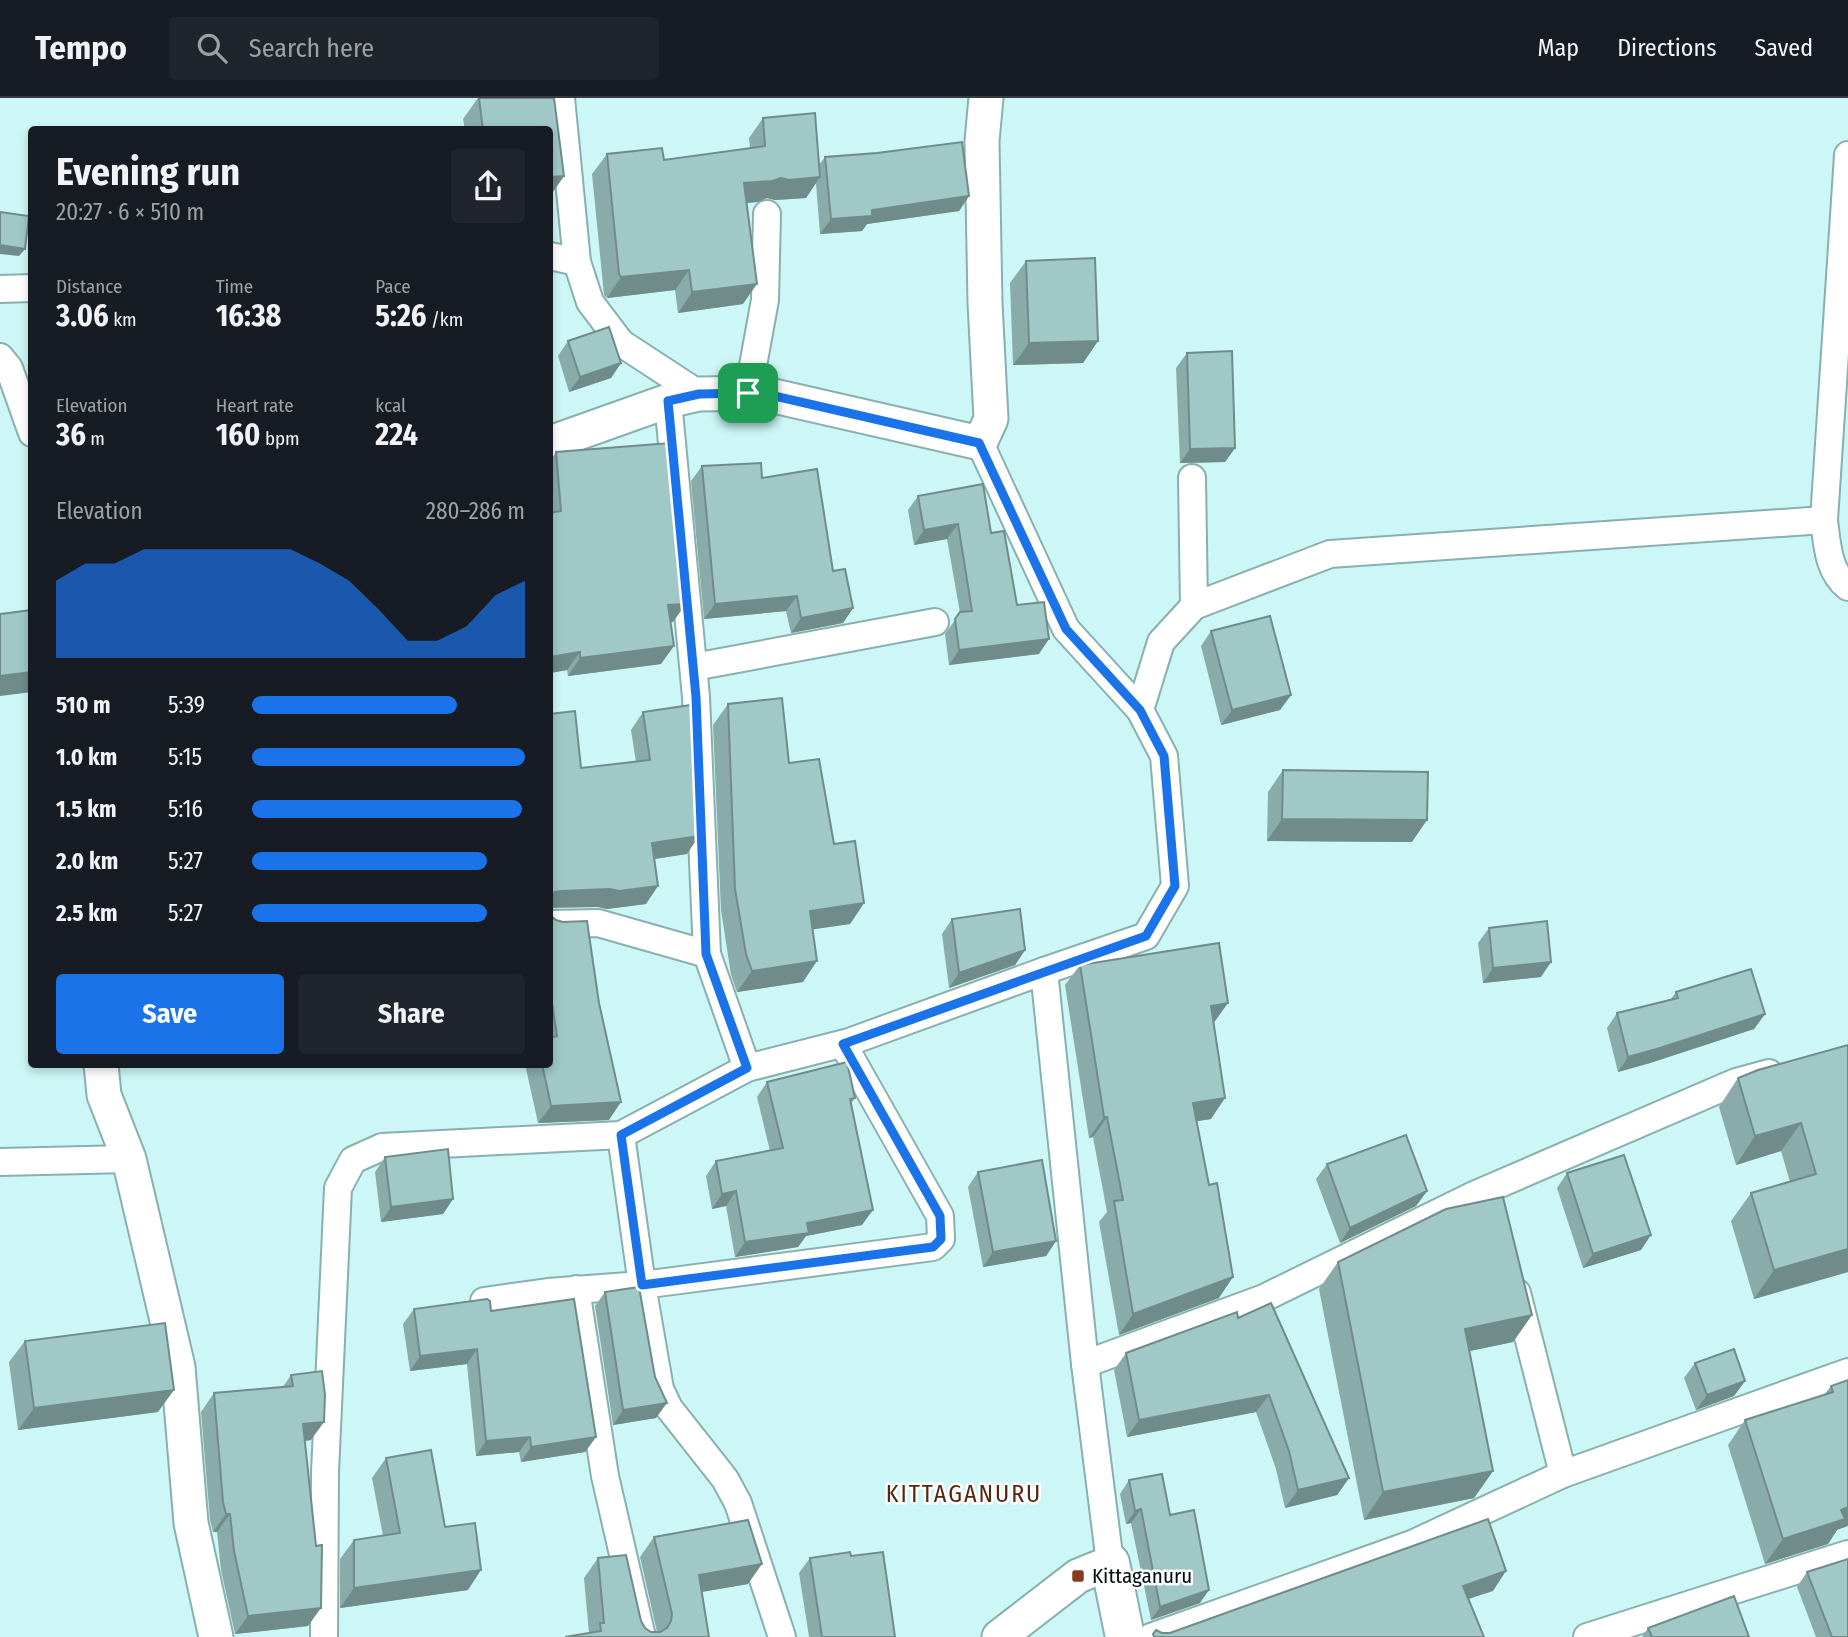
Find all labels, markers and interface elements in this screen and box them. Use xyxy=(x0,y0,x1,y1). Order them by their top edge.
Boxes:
search box xyxy=(169,17,659,80)
text: Tempo xyxy=(35,28,127,68)
icon: search xyxy=(193,29,231,67)
text: Search here xyxy=(249,33,374,64)
text: Map xyxy=(1538,34,1579,62)
text: Directions xyxy=(1617,34,1716,62)
text: Saved xyxy=(1754,34,1813,62)
text: Evening run xyxy=(56,149,240,195)
button: share xyxy=(451,149,525,223)
text: 20:27 · 6 × 510 m xyxy=(56,198,204,226)
text: Distance xyxy=(56,275,123,298)
text: Time xyxy=(216,275,253,298)
text: Pace xyxy=(375,275,411,298)
text: 3.06 xyxy=(56,298,109,334)
text: 16:38 xyxy=(216,298,281,334)
text: 5:26 xyxy=(375,298,427,334)
text: km xyxy=(109,308,137,331)
text: /km xyxy=(427,308,463,331)
pin xyxy=(718,363,778,423)
icon: arrive xyxy=(729,374,767,412)
text: Elevation xyxy=(56,394,128,417)
text: Heart rate xyxy=(216,394,294,417)
text: kcal xyxy=(375,394,406,417)
text: 36 xyxy=(56,417,86,453)
text: 160 xyxy=(216,417,260,453)
text: 224 xyxy=(375,417,418,453)
text: m xyxy=(86,427,105,450)
text: bpm xyxy=(260,427,300,450)
text: Elevation xyxy=(56,497,143,525)
text: 280–286 m xyxy=(426,497,525,525)
text: 510 m xyxy=(56,691,111,719)
text: 5:39 xyxy=(168,691,205,719)
text: 1.0 km xyxy=(56,743,117,771)
text: 5:15 xyxy=(168,743,202,771)
text: 1.5 km xyxy=(56,795,117,823)
text: 5:16 xyxy=(168,795,203,823)
text: 2.0 km xyxy=(56,847,118,875)
text: 5:27 xyxy=(168,847,203,875)
text: 2.5 km xyxy=(56,899,117,927)
text: 5:27 xyxy=(168,899,203,927)
button: Save xyxy=(56,974,284,1054)
button: Share xyxy=(298,974,525,1054)
district label: KITTAGANURU xyxy=(886,1480,1042,1508)
place label: Kittaganuru xyxy=(1092,1563,1192,1589)
marker: Kittaganuru xyxy=(1070,1568,1086,1584)

